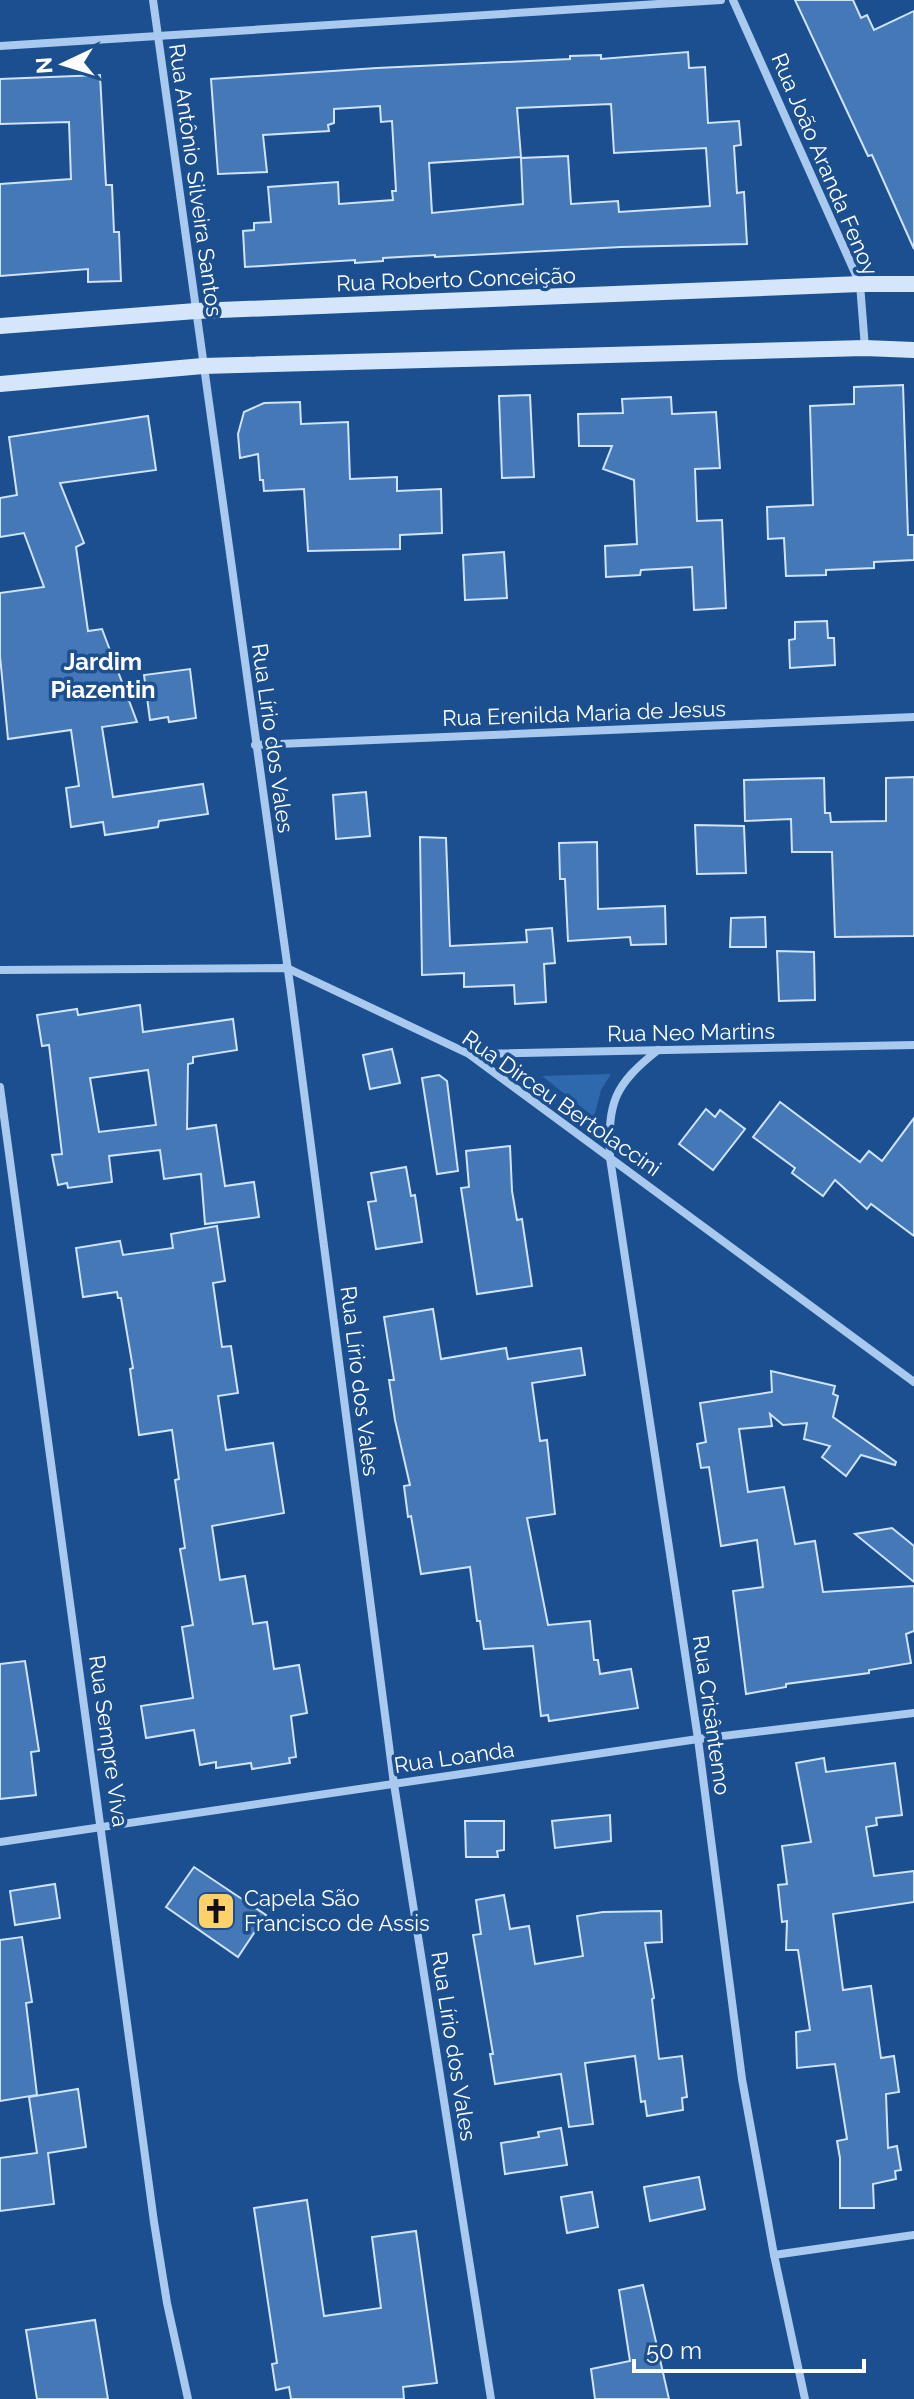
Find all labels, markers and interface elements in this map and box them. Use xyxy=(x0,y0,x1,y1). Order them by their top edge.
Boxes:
north arrow xyxy=(24,24,104,104)
street label: Rua Antônio Silveira Santos xyxy=(164,42,228,318)
street label: Rua João Aranda Fenoy xyxy=(766,49,884,279)
text: N xyxy=(30,56,58,75)
street label: Rua Roberto Conceição xyxy=(336,262,576,296)
street label: Rua Lírio dos Vales xyxy=(247,641,299,835)
district label: Jardim Piazentin xyxy=(50,647,156,704)
street label: Rua Erenilda Maria de Jesus xyxy=(442,695,726,731)
street label: Rua Neo Martins xyxy=(607,1018,775,1046)
street label: Rua Dirceu Bertolaccini xyxy=(458,1025,666,1181)
street label: Rua Lírio dos Vales xyxy=(335,1284,385,1478)
street label: Rua Crisântemo xyxy=(688,1633,736,1797)
street label: Rua Sempre Viva xyxy=(84,1653,134,1829)
street label: Rua Loanda xyxy=(392,1736,516,1778)
place label: Capela São Francisco de Assis xyxy=(244,1885,430,1936)
church icon: Capela São Francisco de Assis xyxy=(195,1890,237,1932)
street label: Rua Lírio dos Vales xyxy=(426,1950,482,2142)
scale bar xyxy=(634,2323,864,2373)
text: 50 m xyxy=(646,2336,702,2365)

